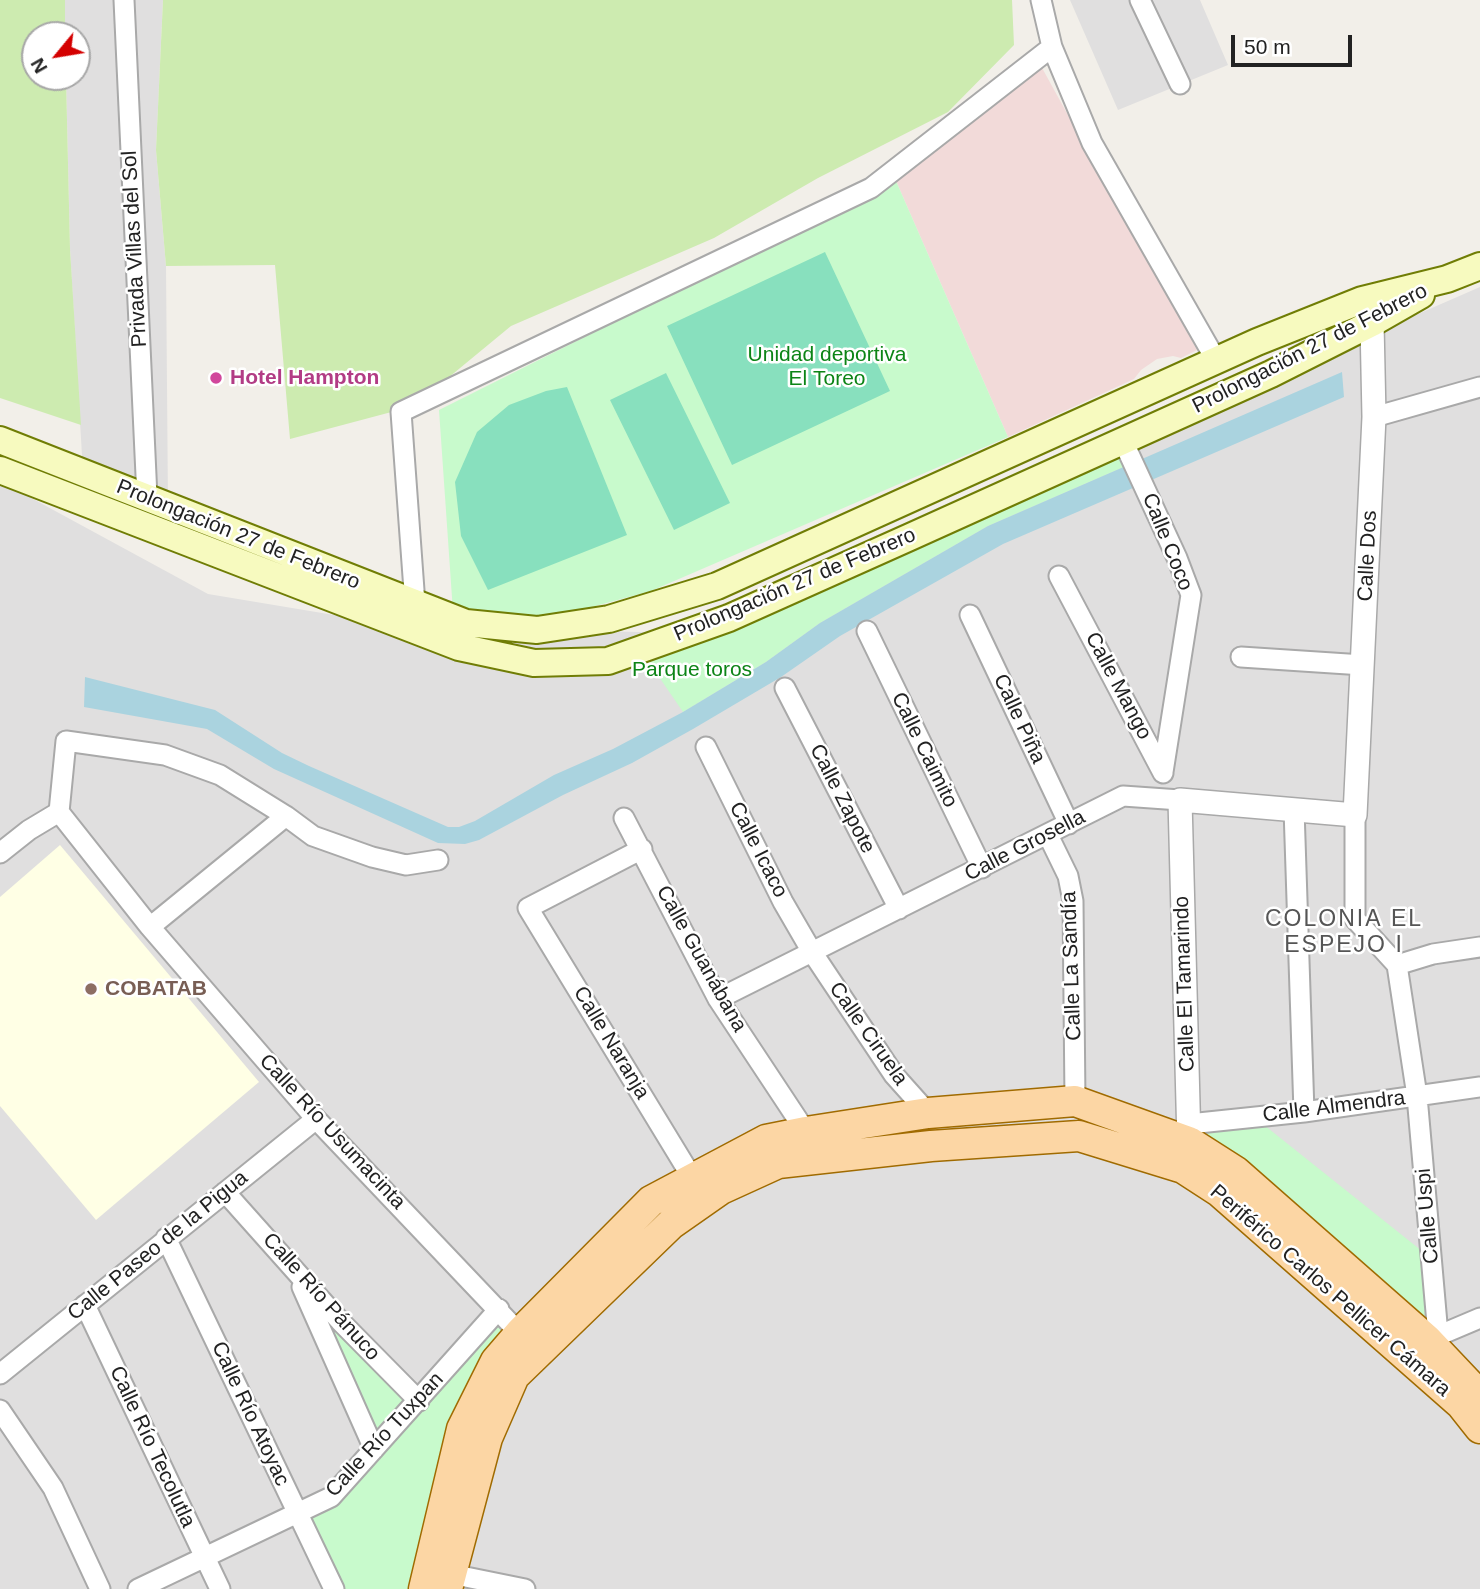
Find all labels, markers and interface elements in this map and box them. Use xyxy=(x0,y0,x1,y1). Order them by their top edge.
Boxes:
north arrow xyxy=(21,21,91,91)
scale bar xyxy=(1235,21,1356,65)
text: 50 m xyxy=(1244,35,1291,58)
text: N xyxy=(27,55,52,77)
street label: Privada Villas del Sol xyxy=(117,150,153,348)
street label: Prolongación 27 de Febrero xyxy=(1188,279,1432,419)
park label: Unidad deportiva El Toreo xyxy=(748,342,906,392)
place label: Hotel Hampton xyxy=(230,365,379,391)
marker: Hotel Hampton xyxy=(208,370,224,386)
street label: Prolongación 27 de Febrero xyxy=(113,475,363,595)
street label: Calle Coco xyxy=(1136,490,1198,594)
street label: Calle Dos xyxy=(1353,510,1383,602)
street label: Prolongación 27 de Febrero xyxy=(670,523,920,647)
street label: Calle Mango xyxy=(1079,628,1157,744)
park label: Parque toros xyxy=(632,657,752,683)
street label: Calle Piña xyxy=(987,670,1051,768)
street label: Calle Caimito xyxy=(885,688,963,812)
street label: Calle Zapote xyxy=(804,740,880,858)
street label: Calle Icaco xyxy=(723,798,793,902)
street label: Calle Grosella xyxy=(961,805,1089,887)
street label: Calle Guanábana xyxy=(650,881,752,1037)
street label: Calle La Sandía xyxy=(1057,891,1087,1041)
street label: Calle El Tamarindo xyxy=(1169,895,1201,1073)
district label: COLONIA EL ESPEJO I xyxy=(1266,906,1422,960)
place label: COBATAB xyxy=(105,976,207,1002)
street label: Calle Ciruela xyxy=(823,978,913,1090)
marker: COBATAB xyxy=(83,981,99,997)
street label: Calle Naranja xyxy=(567,982,655,1104)
street label: Calle Río Usumacinta xyxy=(254,1049,410,1215)
street label: Calle Almendra xyxy=(1261,1086,1407,1128)
street label: Calle Paseo de la Pigua xyxy=(63,1166,253,1326)
street label: Calle Uspi xyxy=(1411,1167,1445,1265)
street label: Periférico Carlos Pellicer Cámara xyxy=(1205,1180,1455,1402)
street label: Calle Río Pánuco xyxy=(257,1228,385,1366)
street label: Calle Río Atoyac xyxy=(206,1338,294,1490)
street label: Calle Río Tecolutla xyxy=(104,1362,200,1532)
street label: Calle Río Tuxpan xyxy=(321,1367,449,1503)

